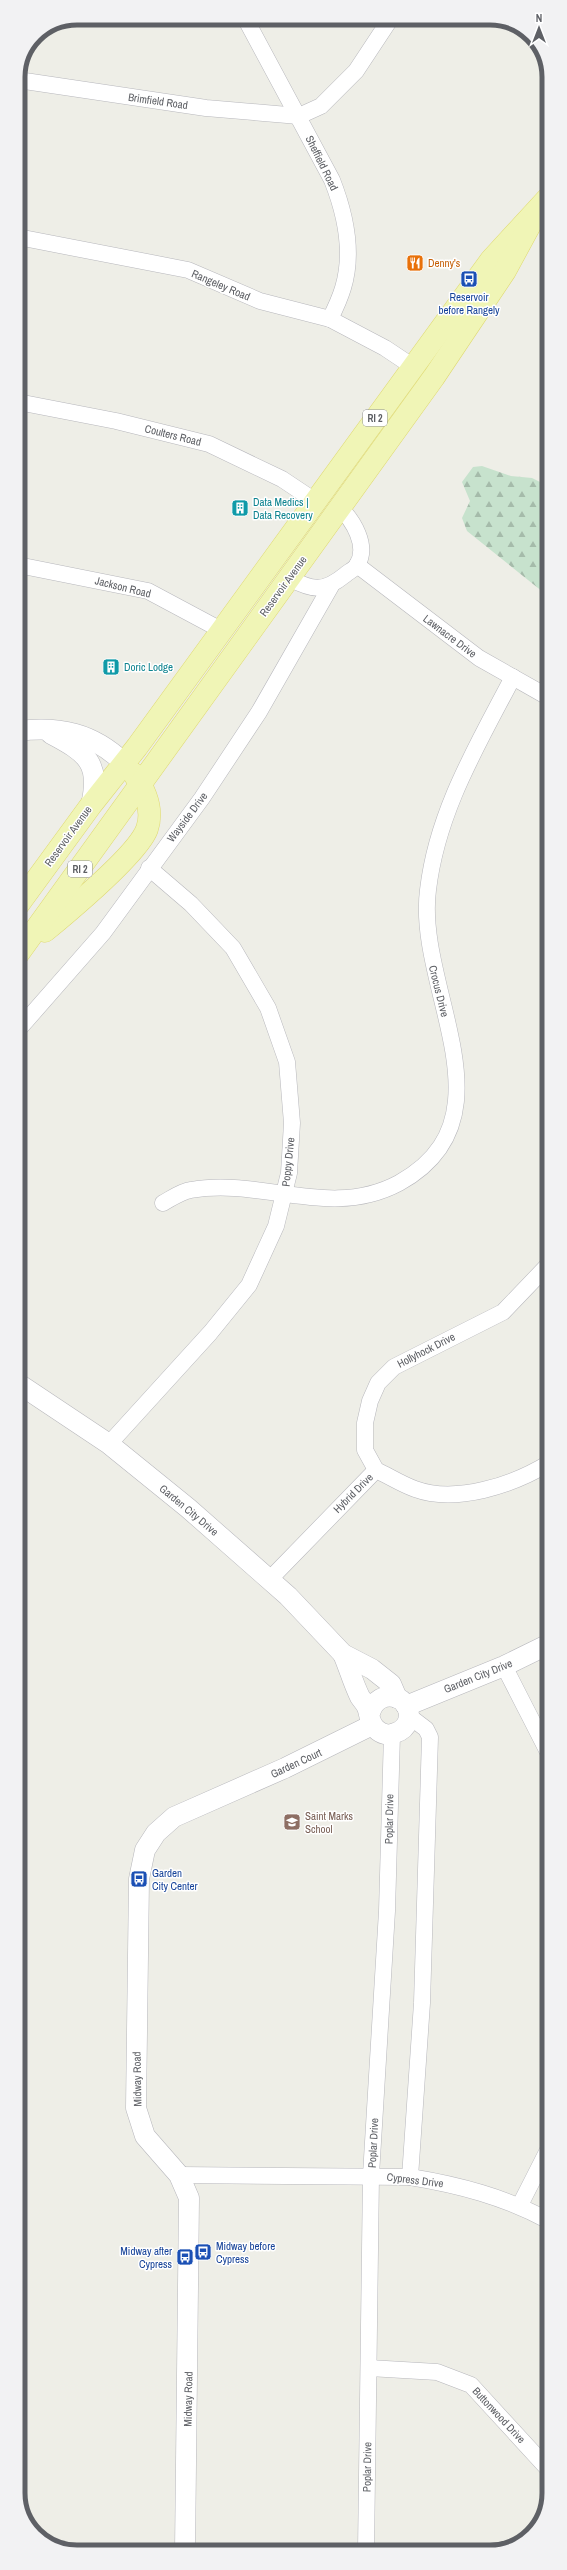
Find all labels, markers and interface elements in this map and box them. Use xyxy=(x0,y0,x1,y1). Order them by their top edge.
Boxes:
north arrow xyxy=(519,8,559,48)
text: N xyxy=(536,11,542,25)
street label: Brimfield Road xyxy=(127,90,189,112)
street label: Sheffield Road xyxy=(303,133,341,193)
restaurant icon: Denny's xyxy=(405,253,425,273)
place label: Denny's xyxy=(428,256,461,270)
street label: Rangeley Road xyxy=(190,266,252,304)
bus stop icon: Reservoir before Rangely xyxy=(459,269,479,289)
place label: Reservoir before Rangely xyxy=(438,290,500,317)
road number: RI 2 xyxy=(363,410,387,426)
street label: Coulters Road xyxy=(143,421,203,449)
place label: Data Medics | Data Recovery xyxy=(253,495,313,522)
building icon: Data Medics | Data Recovery xyxy=(230,498,250,518)
street label: Reservoir Avenue xyxy=(256,553,310,619)
street label: Jackson Road xyxy=(94,573,152,601)
street label: Lawnacre Drive xyxy=(421,611,479,661)
building icon: Doric Lodge xyxy=(101,657,121,677)
place label: Doric Lodge xyxy=(124,660,173,674)
street label: Wayside Drive xyxy=(164,789,210,845)
street label: Reservoir Avenue xyxy=(41,803,95,869)
road number: RI 2 xyxy=(68,861,92,877)
street label: Crocus Drive xyxy=(426,964,452,1018)
street label: Poppy Drive xyxy=(278,1137,298,1187)
street label: Hollyhock Drive xyxy=(395,1329,457,1371)
street label: Hybrid Drive xyxy=(330,1470,376,1516)
street label: Garden City Drive xyxy=(157,1481,221,1539)
street label: Garden City Drive xyxy=(442,1656,514,1696)
street label: Garden Court xyxy=(268,1745,324,1781)
street label: Poplar Drive xyxy=(382,1794,396,1844)
place label: Saint Marks School xyxy=(305,1809,354,1836)
school or university icon: Saint Marks School xyxy=(282,1812,302,1832)
place label: Garden City Center xyxy=(152,1866,198,1893)
bus stop icon: Garden City Center xyxy=(129,1869,149,1889)
street label: Midway Road xyxy=(130,2051,144,2107)
street label: Poplar Drive xyxy=(365,2118,381,2168)
street label: Cypress Drive xyxy=(386,2170,444,2190)
place label: Midway before Cypress xyxy=(216,2239,275,2266)
bus stop icon: Midway before Cypress xyxy=(193,2242,213,2262)
place label: Midway after Cypress xyxy=(120,2244,172,2271)
bus stop icon: Midway after Cypress xyxy=(175,2247,195,2267)
street label: Midway Road xyxy=(181,2371,195,2427)
street label: Buttonwood Drive xyxy=(469,2384,529,2446)
street label: Poplar Drive xyxy=(360,2442,374,2492)

